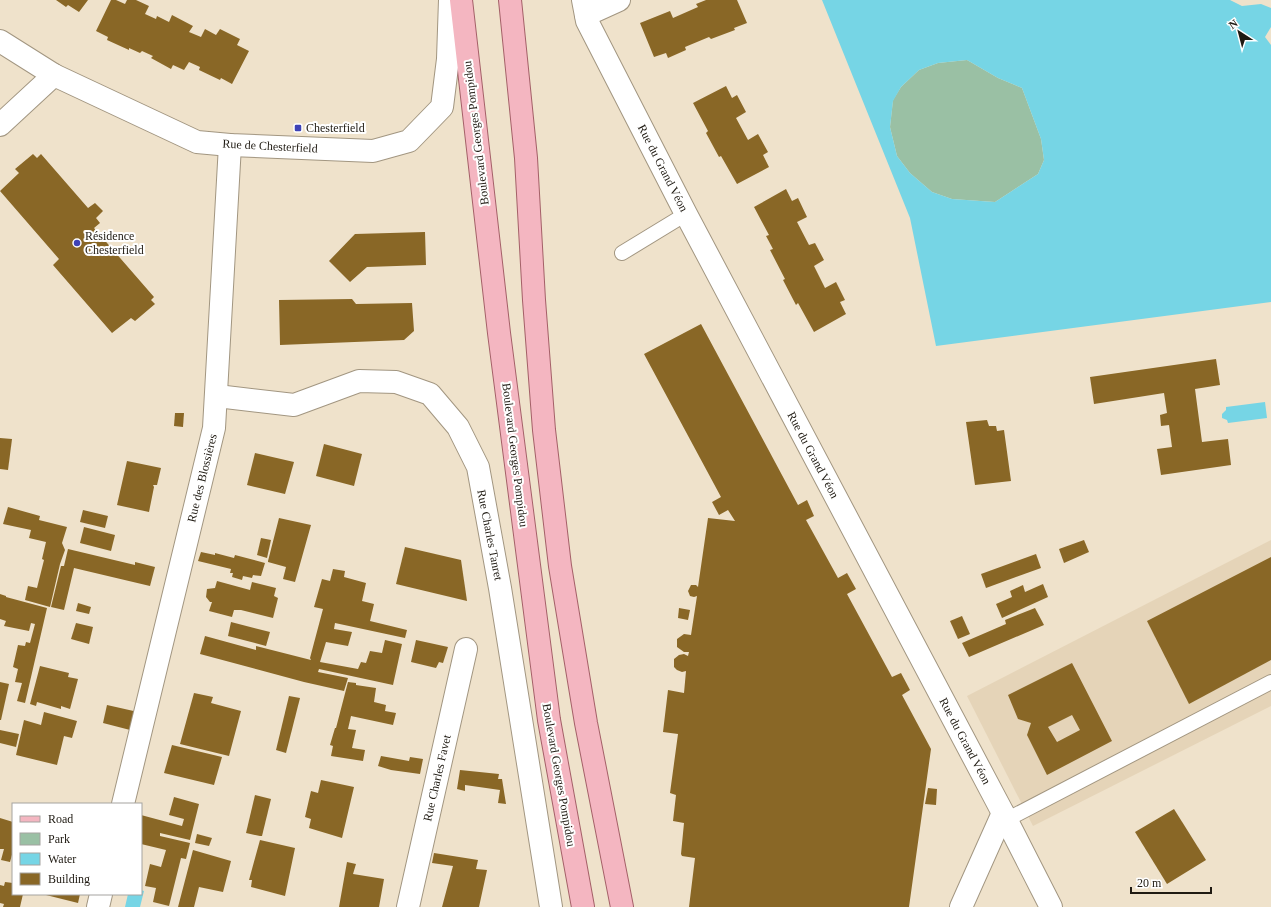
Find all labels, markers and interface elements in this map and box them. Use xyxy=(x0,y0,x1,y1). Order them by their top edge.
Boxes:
north arrow xyxy=(1219,12,1259,52)
text: N xyxy=(1226,17,1240,31)
street label: Boulevard Georges Pompidou xyxy=(460,60,492,206)
place label: Chesterfield xyxy=(306,121,365,135)
street label: Rue du Grand Véon xyxy=(635,122,691,214)
marker: Chesterfield xyxy=(293,123,303,133)
street label: Rue de Chesterfield xyxy=(222,137,318,155)
place label: Résidence Chesterfield xyxy=(85,229,144,257)
marker: Résidence Chesterfield xyxy=(72,238,82,248)
street label: Boulevard Georges Pompidou xyxy=(499,382,531,528)
street label: Rue du Grand Véon xyxy=(784,409,842,501)
street label: Rue des Blossières xyxy=(184,432,220,524)
street label: Rue Charles Tanret xyxy=(474,488,506,582)
street label: Rue du Grand Véon xyxy=(936,695,994,787)
street label: Boulevard Georges Pompidou xyxy=(540,702,578,848)
street label: Rue Charles Favet xyxy=(420,733,454,823)
legend xyxy=(12,803,142,895)
text: Road xyxy=(48,812,73,826)
text: Park xyxy=(48,832,70,846)
text: Water xyxy=(48,852,76,866)
scale bar xyxy=(1131,869,1211,895)
text: Building xyxy=(48,872,90,886)
text: 20 m xyxy=(1137,876,1162,890)

